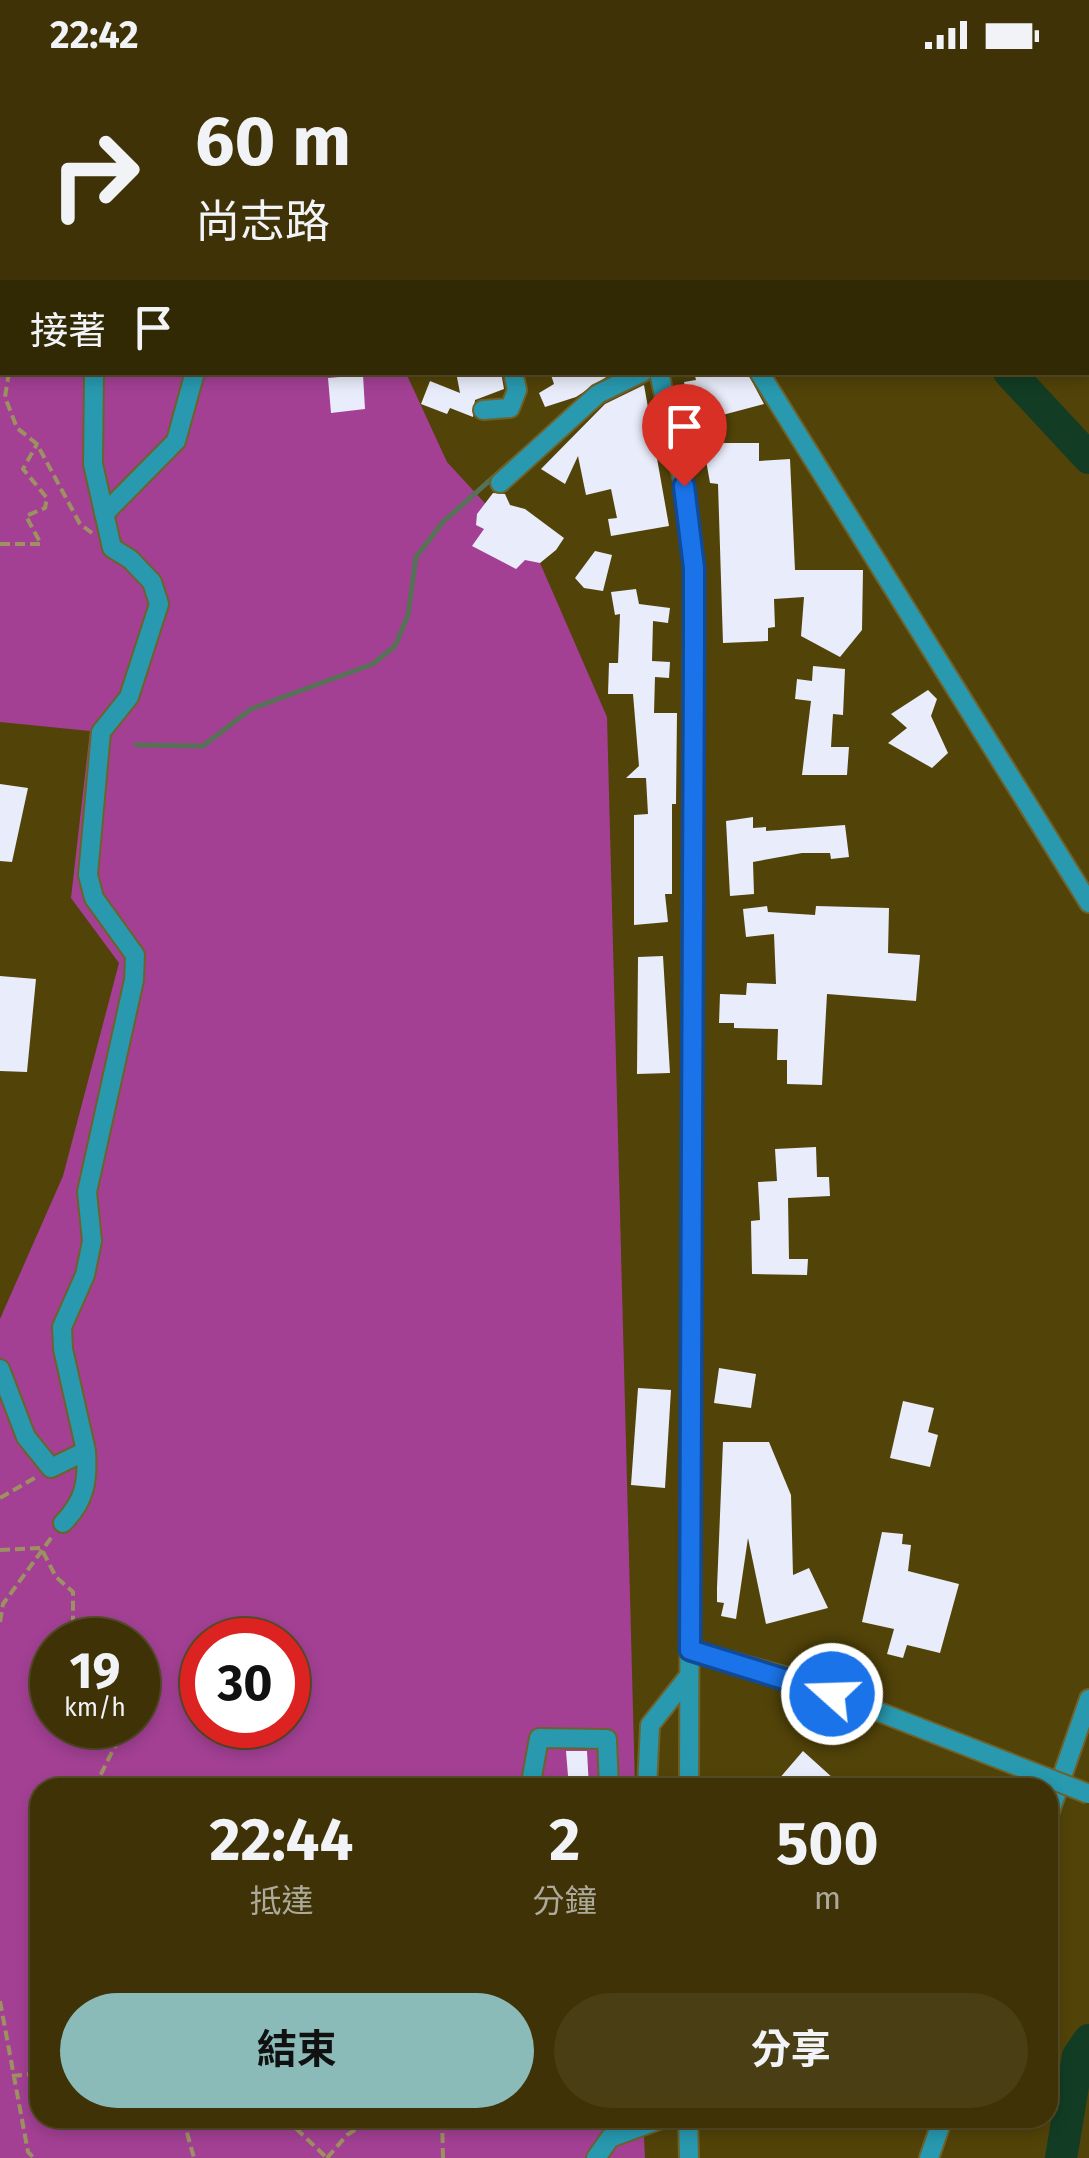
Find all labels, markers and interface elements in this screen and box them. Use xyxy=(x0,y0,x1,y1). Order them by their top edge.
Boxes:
text: 22:42 xyxy=(50,12,139,58)
text: 60 m xyxy=(195,100,351,184)
icon: right xyxy=(30,110,160,240)
text: 尚志路 xyxy=(195,195,330,249)
icon: arrive xyxy=(126,300,181,355)
text: 接著 xyxy=(30,308,106,354)
pin xyxy=(642,384,727,487)
icon: arrive xyxy=(657,399,712,454)
speed limit sign: 30 xyxy=(180,1618,310,1748)
text: 19 xyxy=(69,1641,121,1701)
position arrow xyxy=(780,1642,884,1746)
text: km/h xyxy=(64,1693,126,1723)
text: 22:44 xyxy=(209,1804,353,1876)
text: 2 xyxy=(549,1804,580,1876)
text: 500 xyxy=(776,1808,879,1880)
text: m xyxy=(814,1879,841,1917)
text: 抵達 xyxy=(249,1882,313,1920)
text: 分鐘 xyxy=(533,1882,597,1920)
button: 結束 xyxy=(60,1993,534,2108)
button: 分享 xyxy=(554,1993,1028,2108)

